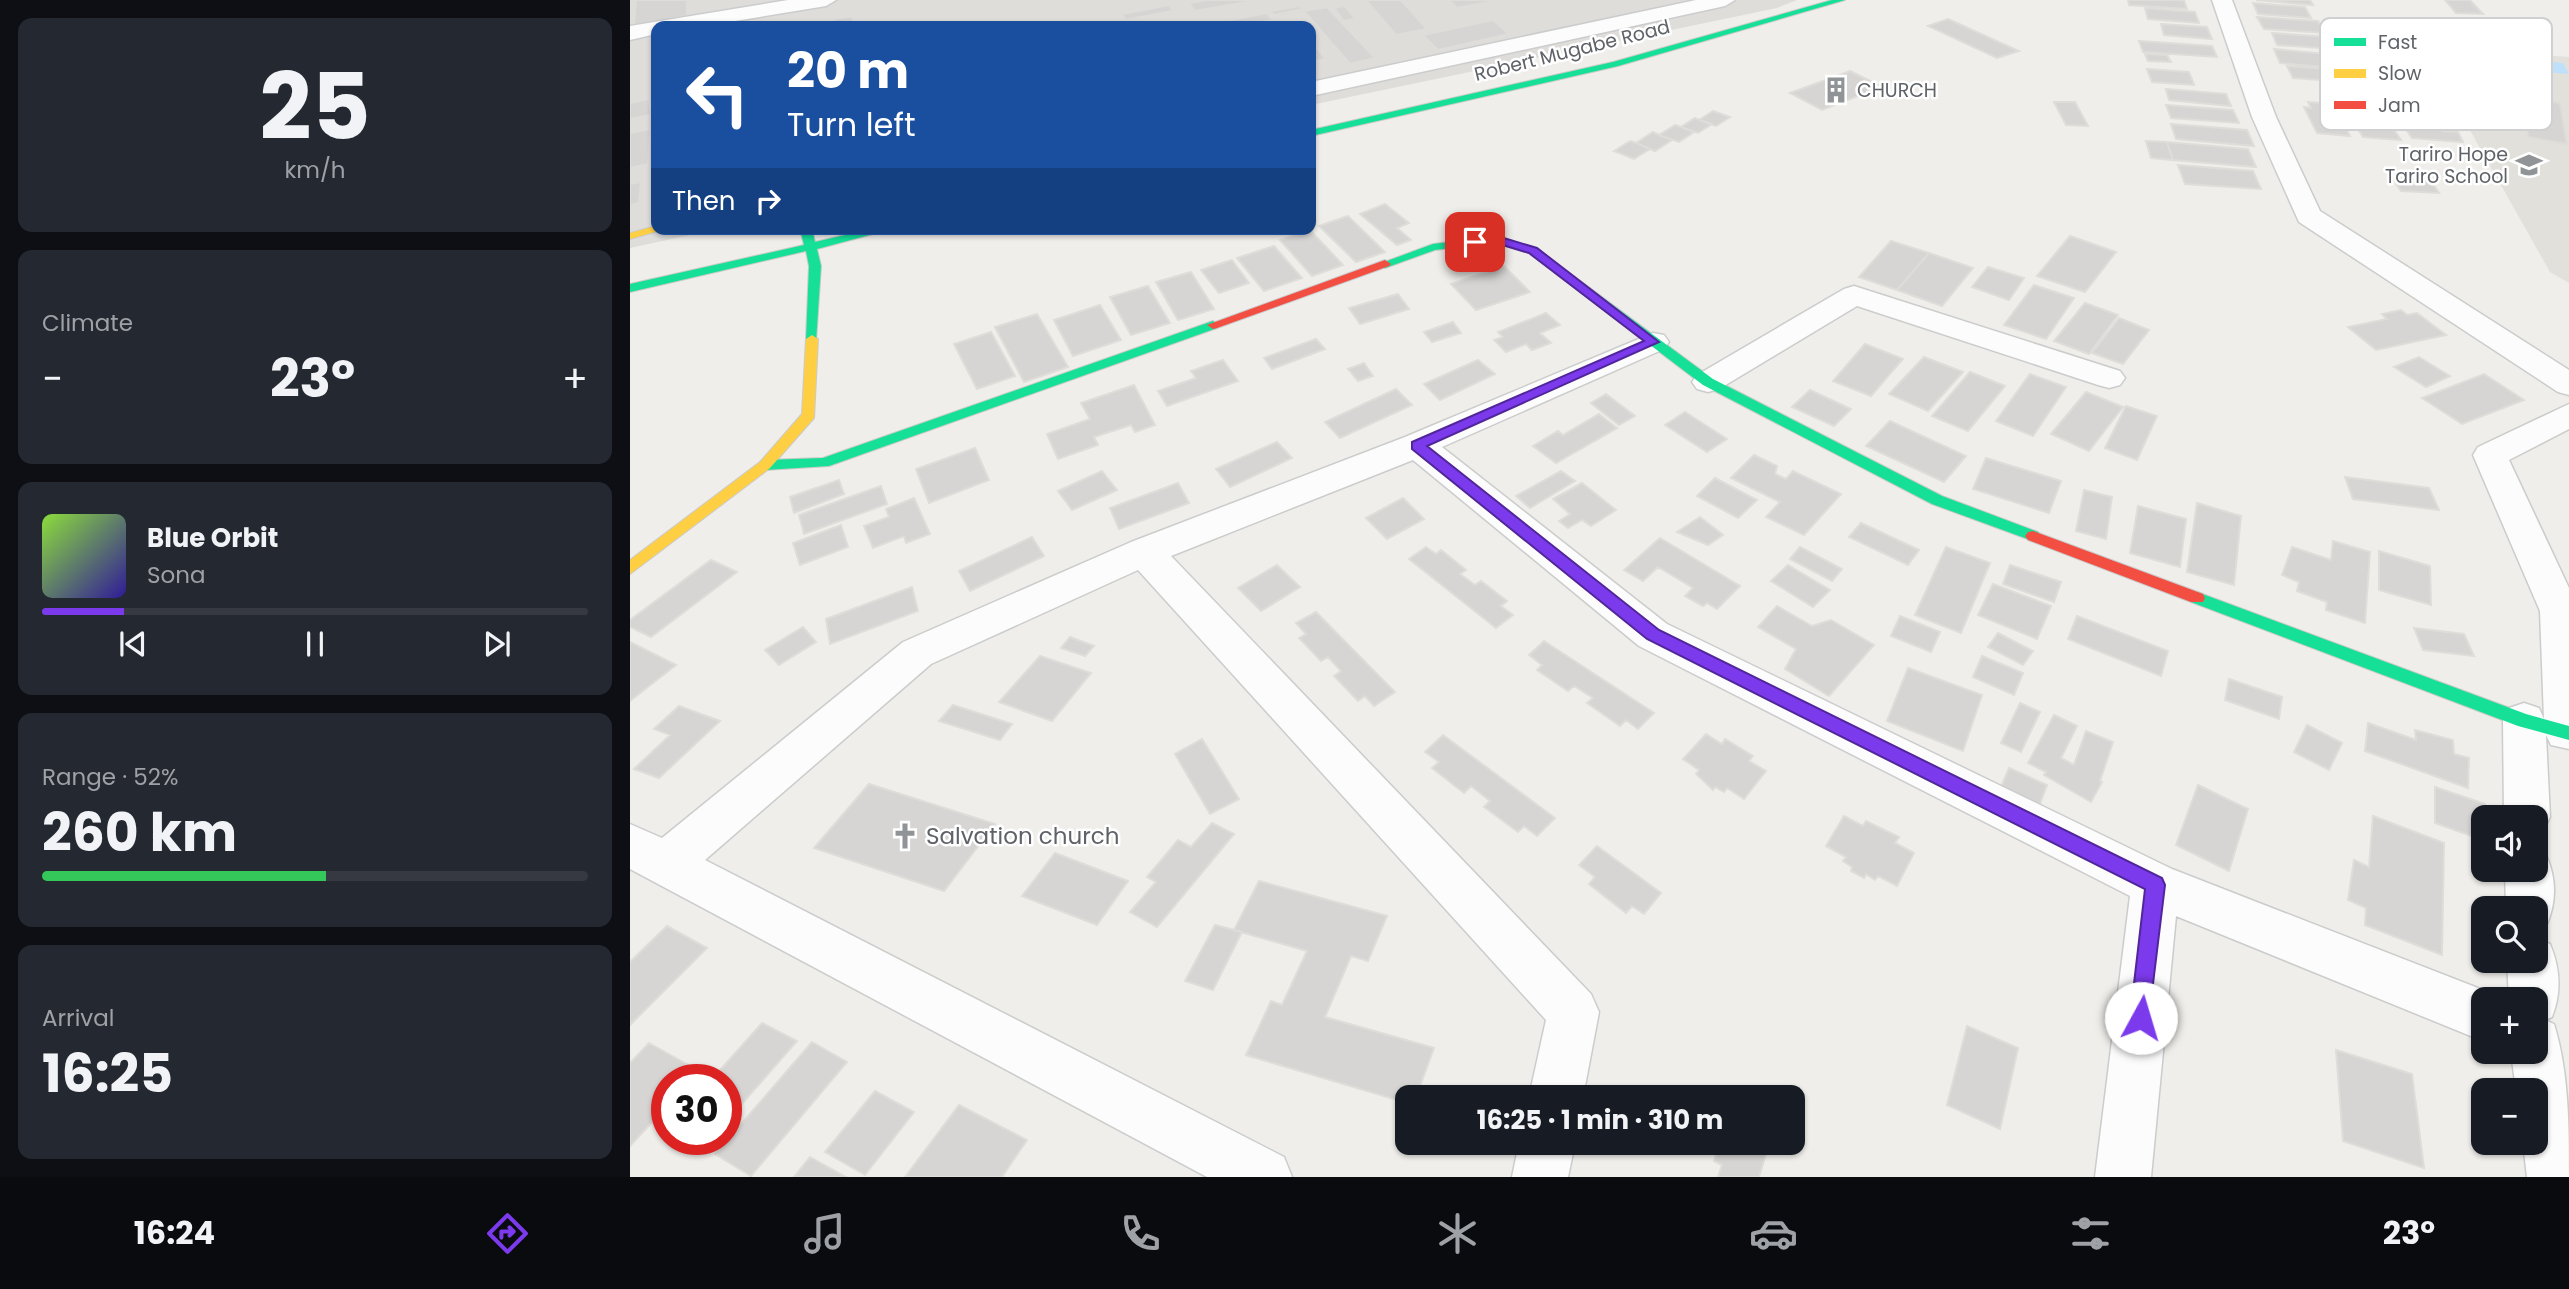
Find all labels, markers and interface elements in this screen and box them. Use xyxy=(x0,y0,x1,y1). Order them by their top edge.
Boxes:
street label: Robert Mugabe Road xyxy=(1471,13,1673,88)
legend xyxy=(2320,18,2552,130)
text: Fast xyxy=(2378,29,2417,56)
text: 20 m xyxy=(787,37,909,105)
text: 25 xyxy=(259,43,371,171)
icon: left xyxy=(672,49,763,140)
text: Slow xyxy=(2378,60,2422,87)
building icon: CHURCH xyxy=(1821,75,1851,105)
place label: CHURCH xyxy=(1857,77,1937,104)
text: Jam xyxy=(2378,92,2420,119)
text: Turn left xyxy=(787,102,916,147)
place label: Tariro Hope Tariro School xyxy=(2385,141,2508,190)
school or university icon: Tariro Hope Tariro School xyxy=(2514,150,2544,180)
text: km/h xyxy=(284,154,346,186)
icon: right xyxy=(749,182,787,220)
text: Then xyxy=(672,183,735,219)
pin xyxy=(1445,212,1505,272)
icon: arrive xyxy=(1456,223,1494,261)
text: Climate xyxy=(42,307,133,339)
text: 23° xyxy=(270,342,355,415)
text: − xyxy=(42,352,63,405)
text: + xyxy=(562,352,588,405)
text: Blue Orbit xyxy=(147,520,278,556)
text: Sona xyxy=(147,559,206,591)
icon: previous xyxy=(114,625,152,663)
icon: pause xyxy=(296,625,334,663)
icon: next xyxy=(478,625,516,663)
text: Range · 52% xyxy=(42,761,178,793)
text: 260 km xyxy=(42,796,237,869)
map controls xyxy=(2471,805,2548,1155)
button: sound xyxy=(2471,805,2548,882)
place label: Salvation church xyxy=(926,820,1119,852)
church icon: Salvation church xyxy=(890,821,920,851)
button: search xyxy=(2471,896,2548,973)
position arrow xyxy=(2104,981,2178,1055)
button: + xyxy=(2471,987,2548,1064)
text: Arrival xyxy=(42,1002,114,1034)
text: 16:25 xyxy=(42,1037,173,1110)
speed limit sign: 30 xyxy=(651,1064,742,1155)
button: − xyxy=(2471,1078,2548,1155)
text: 16:25 · 1 min · 310 m xyxy=(1477,1102,1723,1138)
icon: directions xyxy=(483,1209,532,1258)
icon: music xyxy=(800,1209,849,1258)
icon: phone xyxy=(1116,1209,1165,1258)
icon: climate xyxy=(1433,1209,1482,1258)
icon: car xyxy=(1749,1209,1798,1258)
icon: filters xyxy=(2066,1209,2115,1258)
text: 16:24 xyxy=(134,1210,215,1255)
text: 23° xyxy=(2383,1210,2435,1255)

